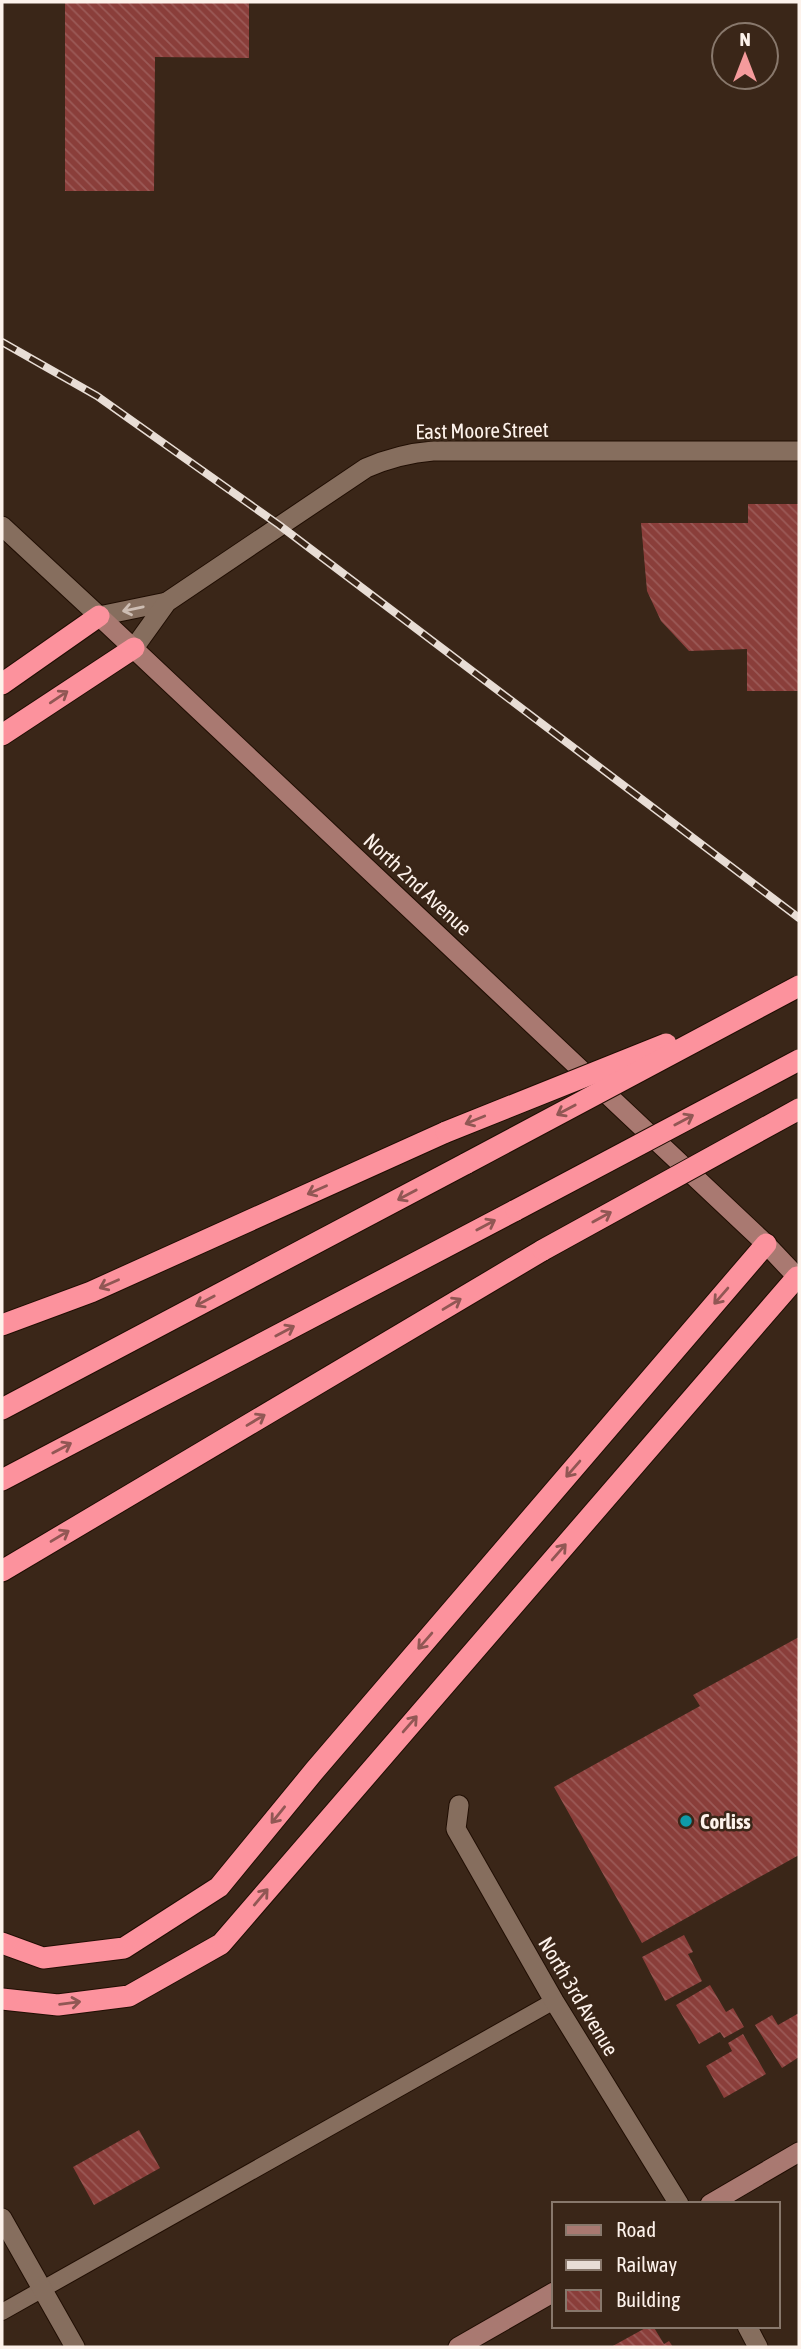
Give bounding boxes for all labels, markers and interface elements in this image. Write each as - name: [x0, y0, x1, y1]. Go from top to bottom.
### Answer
- north arrow: [710, 21, 780, 91]
- text: N: [739, 28, 751, 50]
- street label: East Moore Street: [415, 417, 549, 443]
- one-way arrow: [122, 603, 145, 616]
- one-way arrow: [48, 690, 68, 704]
- street label: North 2nd Avenue: [359, 828, 477, 940]
- one-way arrow: [556, 1104, 577, 1118]
- one-way arrow: [673, 1113, 694, 1127]
- one-way arrow: [465, 1115, 486, 1128]
- one-way arrow: [307, 1184, 328, 1197]
- one-way arrow: [397, 1189, 417, 1203]
- one-way arrow: [592, 1210, 612, 1224]
- one-way arrow: [476, 1218, 496, 1232]
- one-way arrow: [99, 1278, 121, 1291]
- one-way arrow: [713, 1287, 729, 1305]
- one-way arrow: [195, 1295, 216, 1309]
- one-way arrow: [441, 1296, 461, 1310]
- one-way arrow: [274, 1324, 295, 1337]
- one-way arrow: [246, 1412, 266, 1426]
- one-way arrow: [51, 1441, 72, 1454]
- one-way arrow: [565, 1459, 581, 1477]
- one-way arrow: [50, 1529, 70, 1543]
- one-way arrow: [551, 1544, 567, 1562]
- one-way arrow: [417, 1632, 433, 1650]
- one-way arrow: [402, 1716, 418, 1734]
- one-way arrow: [270, 1806, 286, 1824]
- place label: Corliss: [700, 1809, 751, 1833]
- marker: Corliss: [678, 1813, 694, 1829]
- one-way arrow: [253, 1888, 269, 1906]
- street label: North 3rd Avenue: [534, 1932, 624, 2060]
- one-way arrow: [58, 1997, 80, 2010]
- legend: [552, 2202, 780, 2328]
- text: Road: [616, 2217, 656, 2241]
- text: Railway: [616, 2252, 678, 2276]
- text: Building: [616, 2287, 680, 2311]

